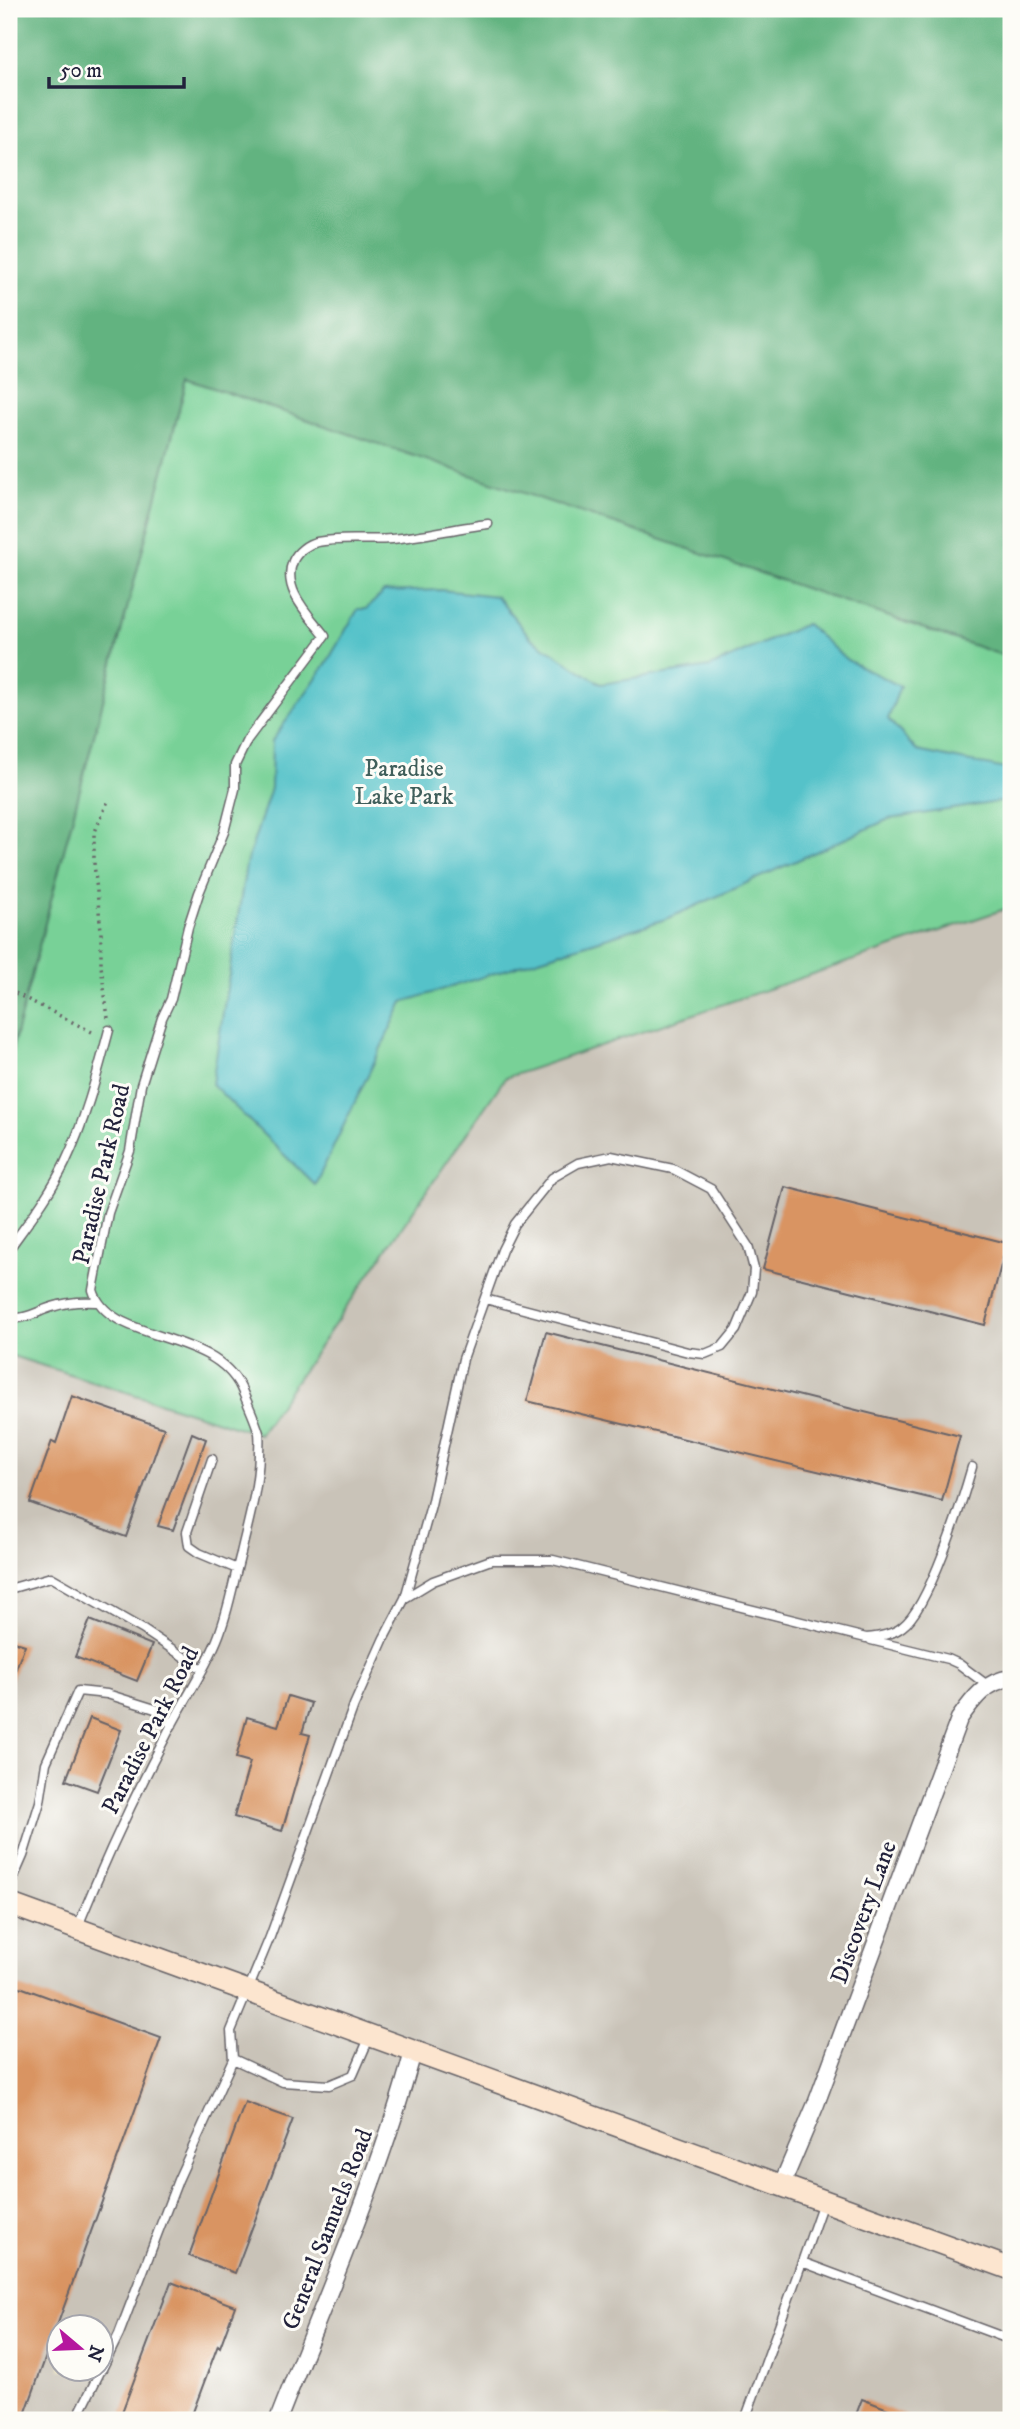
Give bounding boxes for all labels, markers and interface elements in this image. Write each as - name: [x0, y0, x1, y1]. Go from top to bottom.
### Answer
- scale bar: [49, 46, 184, 90]
- text: 50 m: [60, 58, 102, 84]
- park label: Paradise Lake Park: [354, 754, 454, 812]
- street label: Paradise Park Road: [67, 1081, 137, 1267]
- street label: Paradise Park Road: [96, 1642, 206, 1819]
- street label: Discovery Lane: [824, 1837, 904, 1988]
- street label: General Samuels Road: [276, 2125, 380, 2334]
- north arrow: [46, 2314, 116, 2384]
- text: N: [81, 2342, 108, 2365]

